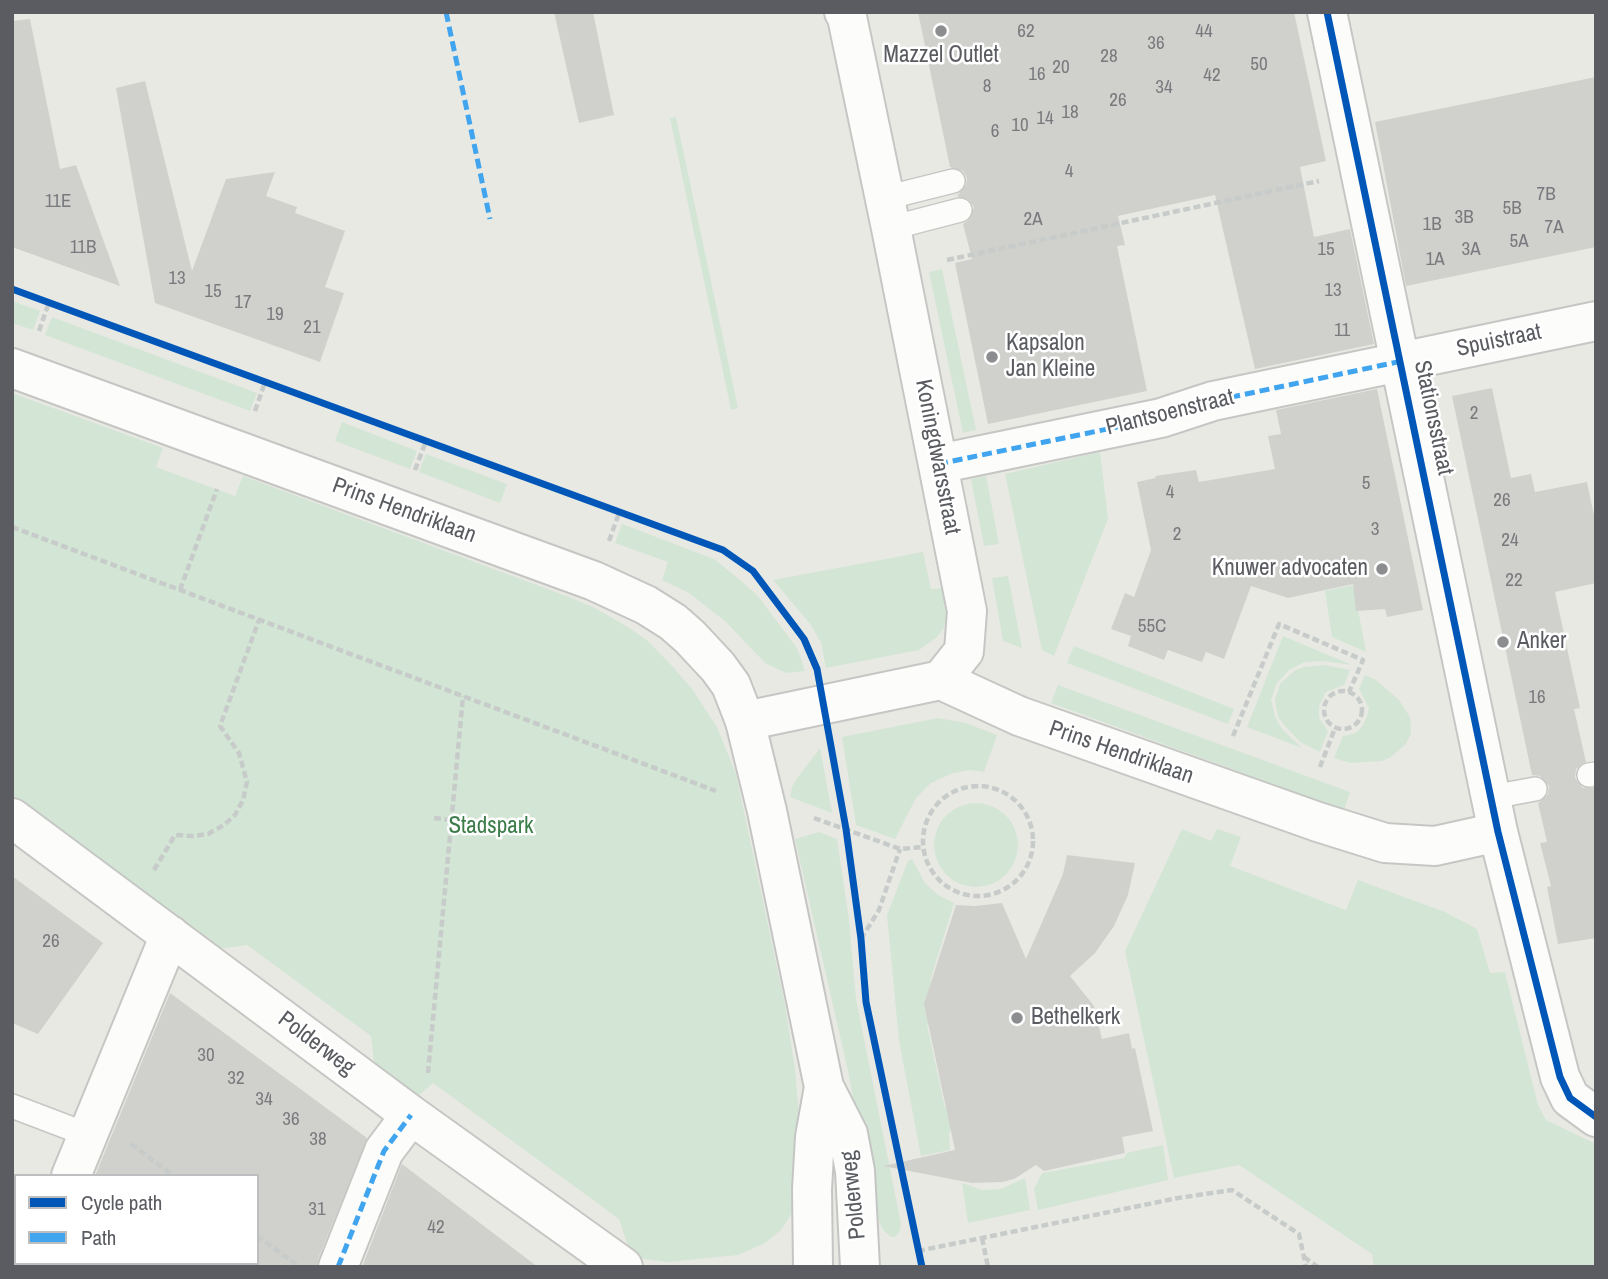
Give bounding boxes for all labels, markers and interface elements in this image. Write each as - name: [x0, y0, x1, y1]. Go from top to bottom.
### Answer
- house number: 62: [1017, 21, 1035, 43]
- house number: 44: [1195, 21, 1213, 43]
- marker: Mazzel Outlet: [933, 23, 949, 39]
- house number: 36: [1147, 33, 1165, 55]
- place label: Mazzel Outlet: [883, 42, 999, 70]
- house number: 28: [1100, 46, 1118, 68]
- house number: 50: [1250, 54, 1268, 76]
- house number: 20: [1052, 57, 1070, 79]
- house number: 16: [1028, 64, 1046, 86]
- house number: 42: [1203, 65, 1221, 87]
- house number: 8: [983, 76, 991, 98]
- house number: 34: [1155, 77, 1173, 99]
- house number: 26: [1109, 90, 1127, 112]
- house number: 18: [1061, 102, 1079, 124]
- house number: 14: [1036, 108, 1054, 130]
- house number: 10: [1011, 115, 1029, 137]
- house number: 6: [991, 121, 999, 143]
- house number: 4: [1065, 161, 1073, 183]
- house number: 7B: [1536, 184, 1556, 206]
- house number: 11E: [45, 191, 71, 213]
- house number: 5B: [1502, 198, 1522, 220]
- house number: 3B: [1454, 207, 1474, 229]
- house number: 2A: [1023, 209, 1043, 231]
- house number: 1B: [1422, 214, 1442, 236]
- house number: 7A: [1544, 217, 1564, 239]
- house number: 5A: [1509, 231, 1529, 253]
- house number: 11B: [70, 237, 96, 259]
- house number: 15: [1317, 239, 1335, 261]
- house number: 3A: [1461, 239, 1481, 261]
- house number: 1A: [1425, 249, 1445, 271]
- house number: 13: [168, 268, 186, 290]
- house number: 13: [1324, 280, 1342, 302]
- house number: 15: [204, 281, 222, 303]
- house number: 17: [234, 292, 252, 314]
- house number: 19: [266, 304, 284, 326]
- house number: 21: [303, 317, 321, 339]
- street label: Spuistraat: [1454, 319, 1544, 363]
- house number: 11: [1334, 320, 1350, 342]
- place label: Kapsalon Jan Kleine: [1006, 330, 1095, 384]
- marker: Kapsalon Jan Kleine: [984, 349, 1000, 365]
- street label: Stationsstraat: [1407, 358, 1459, 478]
- street label: Koningdwarsstraat: [908, 377, 966, 537]
- street label: Plantsoenstraat: [1103, 384, 1237, 442]
- house number: 2: [1470, 403, 1478, 425]
- street label: Prins Hendriklaan: [328, 472, 480, 550]
- house number: 5: [1362, 473, 1370, 495]
- house number: 4: [1166, 482, 1174, 504]
- house number: 26: [1493, 490, 1511, 512]
- house number: 3: [1371, 519, 1379, 541]
- house number: 2: [1173, 524, 1181, 546]
- house number: 24: [1501, 530, 1519, 552]
- place label: Knuwer advocaten: [1212, 555, 1368, 583]
- marker: Knuwer advocaten: [1374, 561, 1390, 577]
- house number: 22: [1505, 570, 1523, 592]
- house number: 55C: [1138, 616, 1166, 638]
- place label: Anker: [1517, 628, 1566, 656]
- marker: Anker: [1495, 634, 1511, 650]
- house number: 16: [1528, 687, 1546, 709]
- street label: Prins Hendriklaan: [1045, 715, 1197, 791]
- park label: Stadspark: [449, 813, 533, 841]
- house number: 26: [42, 931, 60, 953]
- place label: Bethelkerk: [1031, 1004, 1120, 1032]
- street label: Polderweg: [272, 1006, 360, 1082]
- marker: Bethelkerk: [1009, 1010, 1025, 1026]
- house number: 30: [197, 1045, 215, 1067]
- house number: 32: [227, 1068, 245, 1090]
- house number: 34: [255, 1089, 273, 1111]
- house number: 36: [282, 1109, 300, 1131]
- house number: 38: [309, 1129, 327, 1151]
- street label: Polderweg: [836, 1149, 872, 1241]
- legend: [14, 1174, 259, 1265]
- text: Cycle path: [81, 1188, 162, 1217]
- house number: 31: [308, 1199, 326, 1221]
- house number: 42: [427, 1217, 445, 1239]
- text: Path: [81, 1223, 116, 1252]

